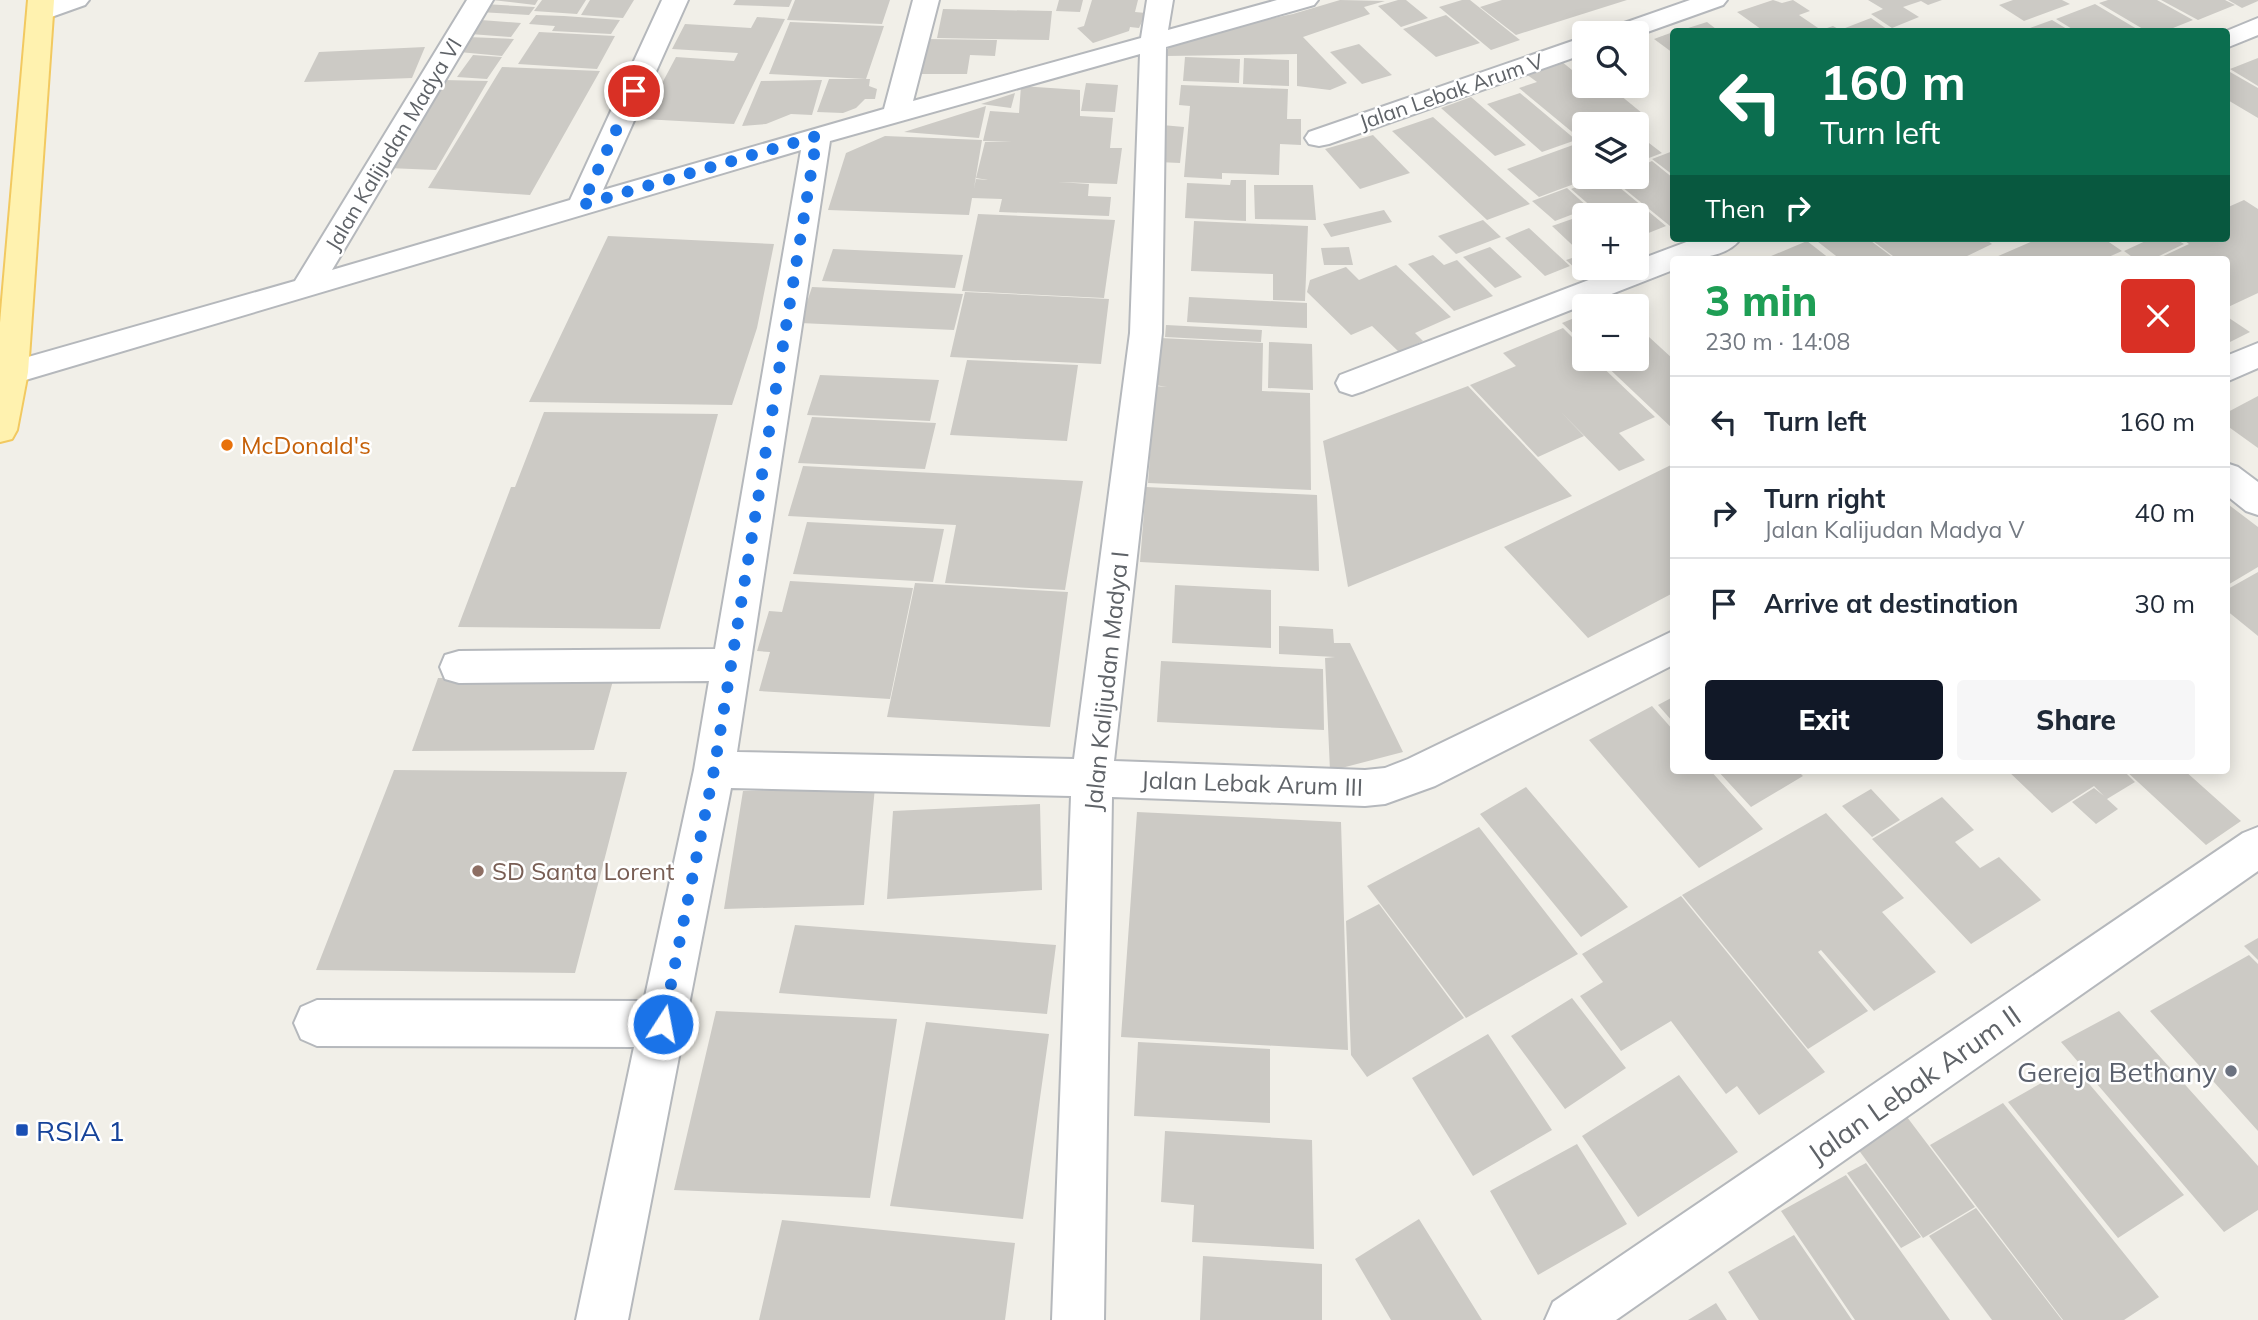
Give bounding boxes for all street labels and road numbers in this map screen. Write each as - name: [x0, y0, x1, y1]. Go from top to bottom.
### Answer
- street label: Jalan Kalijudan Madya VI: [319, 33, 467, 255]
- street label: Jalan Lebak Arum V: [1356, 47, 1547, 135]
- street label: Jalan Kalijudan Madya I: [1077, 550, 1135, 812]
- street label: Jalan Lebak Arum III: [1140, 764, 1364, 802]
- street label: Jalan Lebak Arum II: [1801, 997, 2027, 1171]

